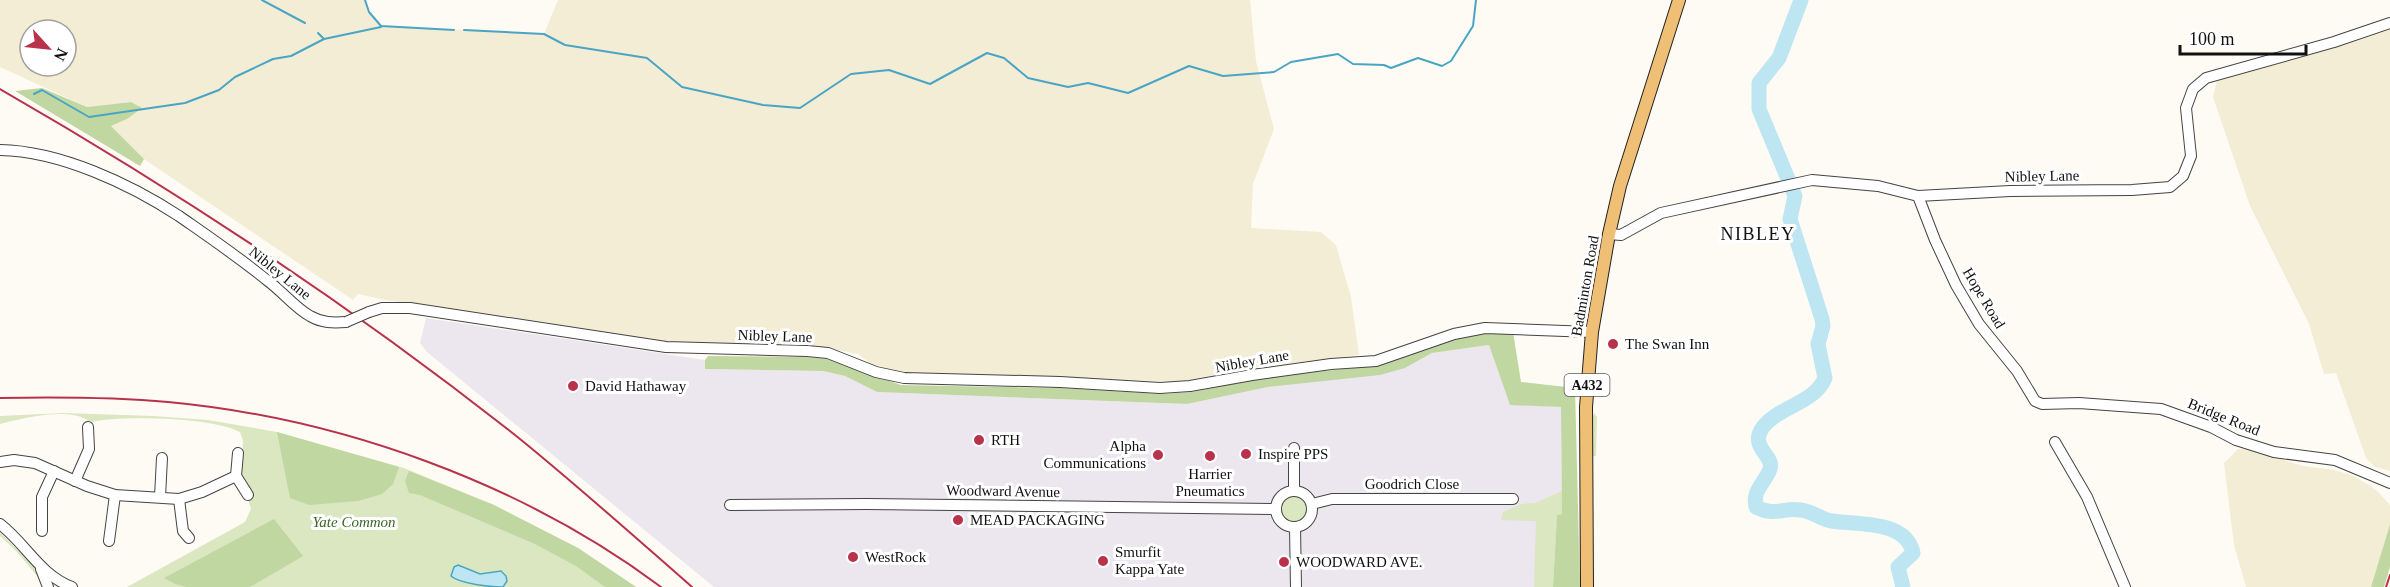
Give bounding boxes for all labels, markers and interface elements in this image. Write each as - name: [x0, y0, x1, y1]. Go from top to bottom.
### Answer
- north arrow: [18, 18, 78, 78]
- scale bar: [2180, 18, 2306, 56]
- text: 100 m: [2189, 29, 2235, 49]
- text: N: [51, 46, 71, 64]
- street label: Nibley Lane: [2005, 167, 2080, 185]
- district label: NIBLEY: [1721, 224, 1796, 244]
- street label: Badminton Road: [1568, 234, 1602, 338]
- street label: Nibley Lane: [246, 243, 314, 303]
- street label: Hope Road: [1960, 265, 2009, 332]
- street label: Nibley Lane: [737, 327, 813, 345]
- place label: The Swan Inn: [1625, 336, 1710, 352]
- marker: The Swan Inn: [1606, 337, 1620, 351]
- street label: Nibley Lane: [1214, 347, 1290, 375]
- road number: A432: [1564, 374, 1610, 396]
- place label: David Hathaway: [585, 378, 687, 394]
- marker: David Hathaway: [566, 379, 580, 393]
- street label: Bridge Road: [2186, 395, 2263, 439]
- place label: RTH: [991, 432, 1020, 448]
- marker: RTH: [972, 433, 986, 447]
- place label: Alpha Communications: [1044, 438, 1146, 471]
- place label: Inspire PPS: [1258, 446, 1328, 462]
- marker: Inspire PPS: [1239, 447, 1253, 461]
- marker: Alpha Communications: [1151, 448, 1165, 462]
- marker: Harrier Pneumatics: [1203, 449, 1217, 463]
- place label: Harrier Pneumatics: [1175, 466, 1245, 499]
- street label: Goodrich Close: [1365, 476, 1460, 492]
- street label: Woodward Avenue: [946, 482, 1060, 500]
- place label: MEAD PACKAGING: [970, 512, 1105, 528]
- marker: MEAD PACKAGING: [951, 513, 965, 527]
- park label: Yate Common: [312, 514, 396, 530]
- place label: Smurfit Kappa Yate: [1115, 544, 1184, 577]
- place label: WestRock: [865, 549, 927, 565]
- marker: WestRock: [846, 550, 860, 564]
- marker: Smurfit Kappa Yate: [1096, 554, 1110, 568]
- place label: WOODWARD AVE.: [1296, 554, 1422, 570]
- marker: WOODWARD AVE.: [1277, 555, 1291, 569]

